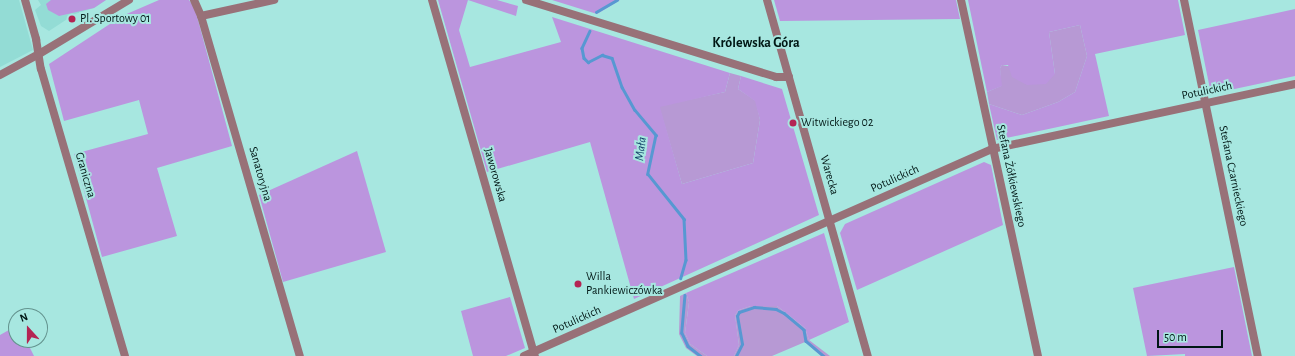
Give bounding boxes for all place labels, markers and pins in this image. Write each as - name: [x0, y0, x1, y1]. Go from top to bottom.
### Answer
- place label: Pl. Sportowy 01: [80, 12, 150, 26]
- marker: Pl. Sportowy 01: [67, 14, 77, 24]
- place label: Witwickiego 02: [801, 116, 873, 130]
- marker: Witwickiego 02: [788, 118, 798, 128]
- place label: Willa Pankiewiczówka: [586, 270, 662, 298]
- marker: Willa Pankiewiczówka: [573, 279, 583, 289]

